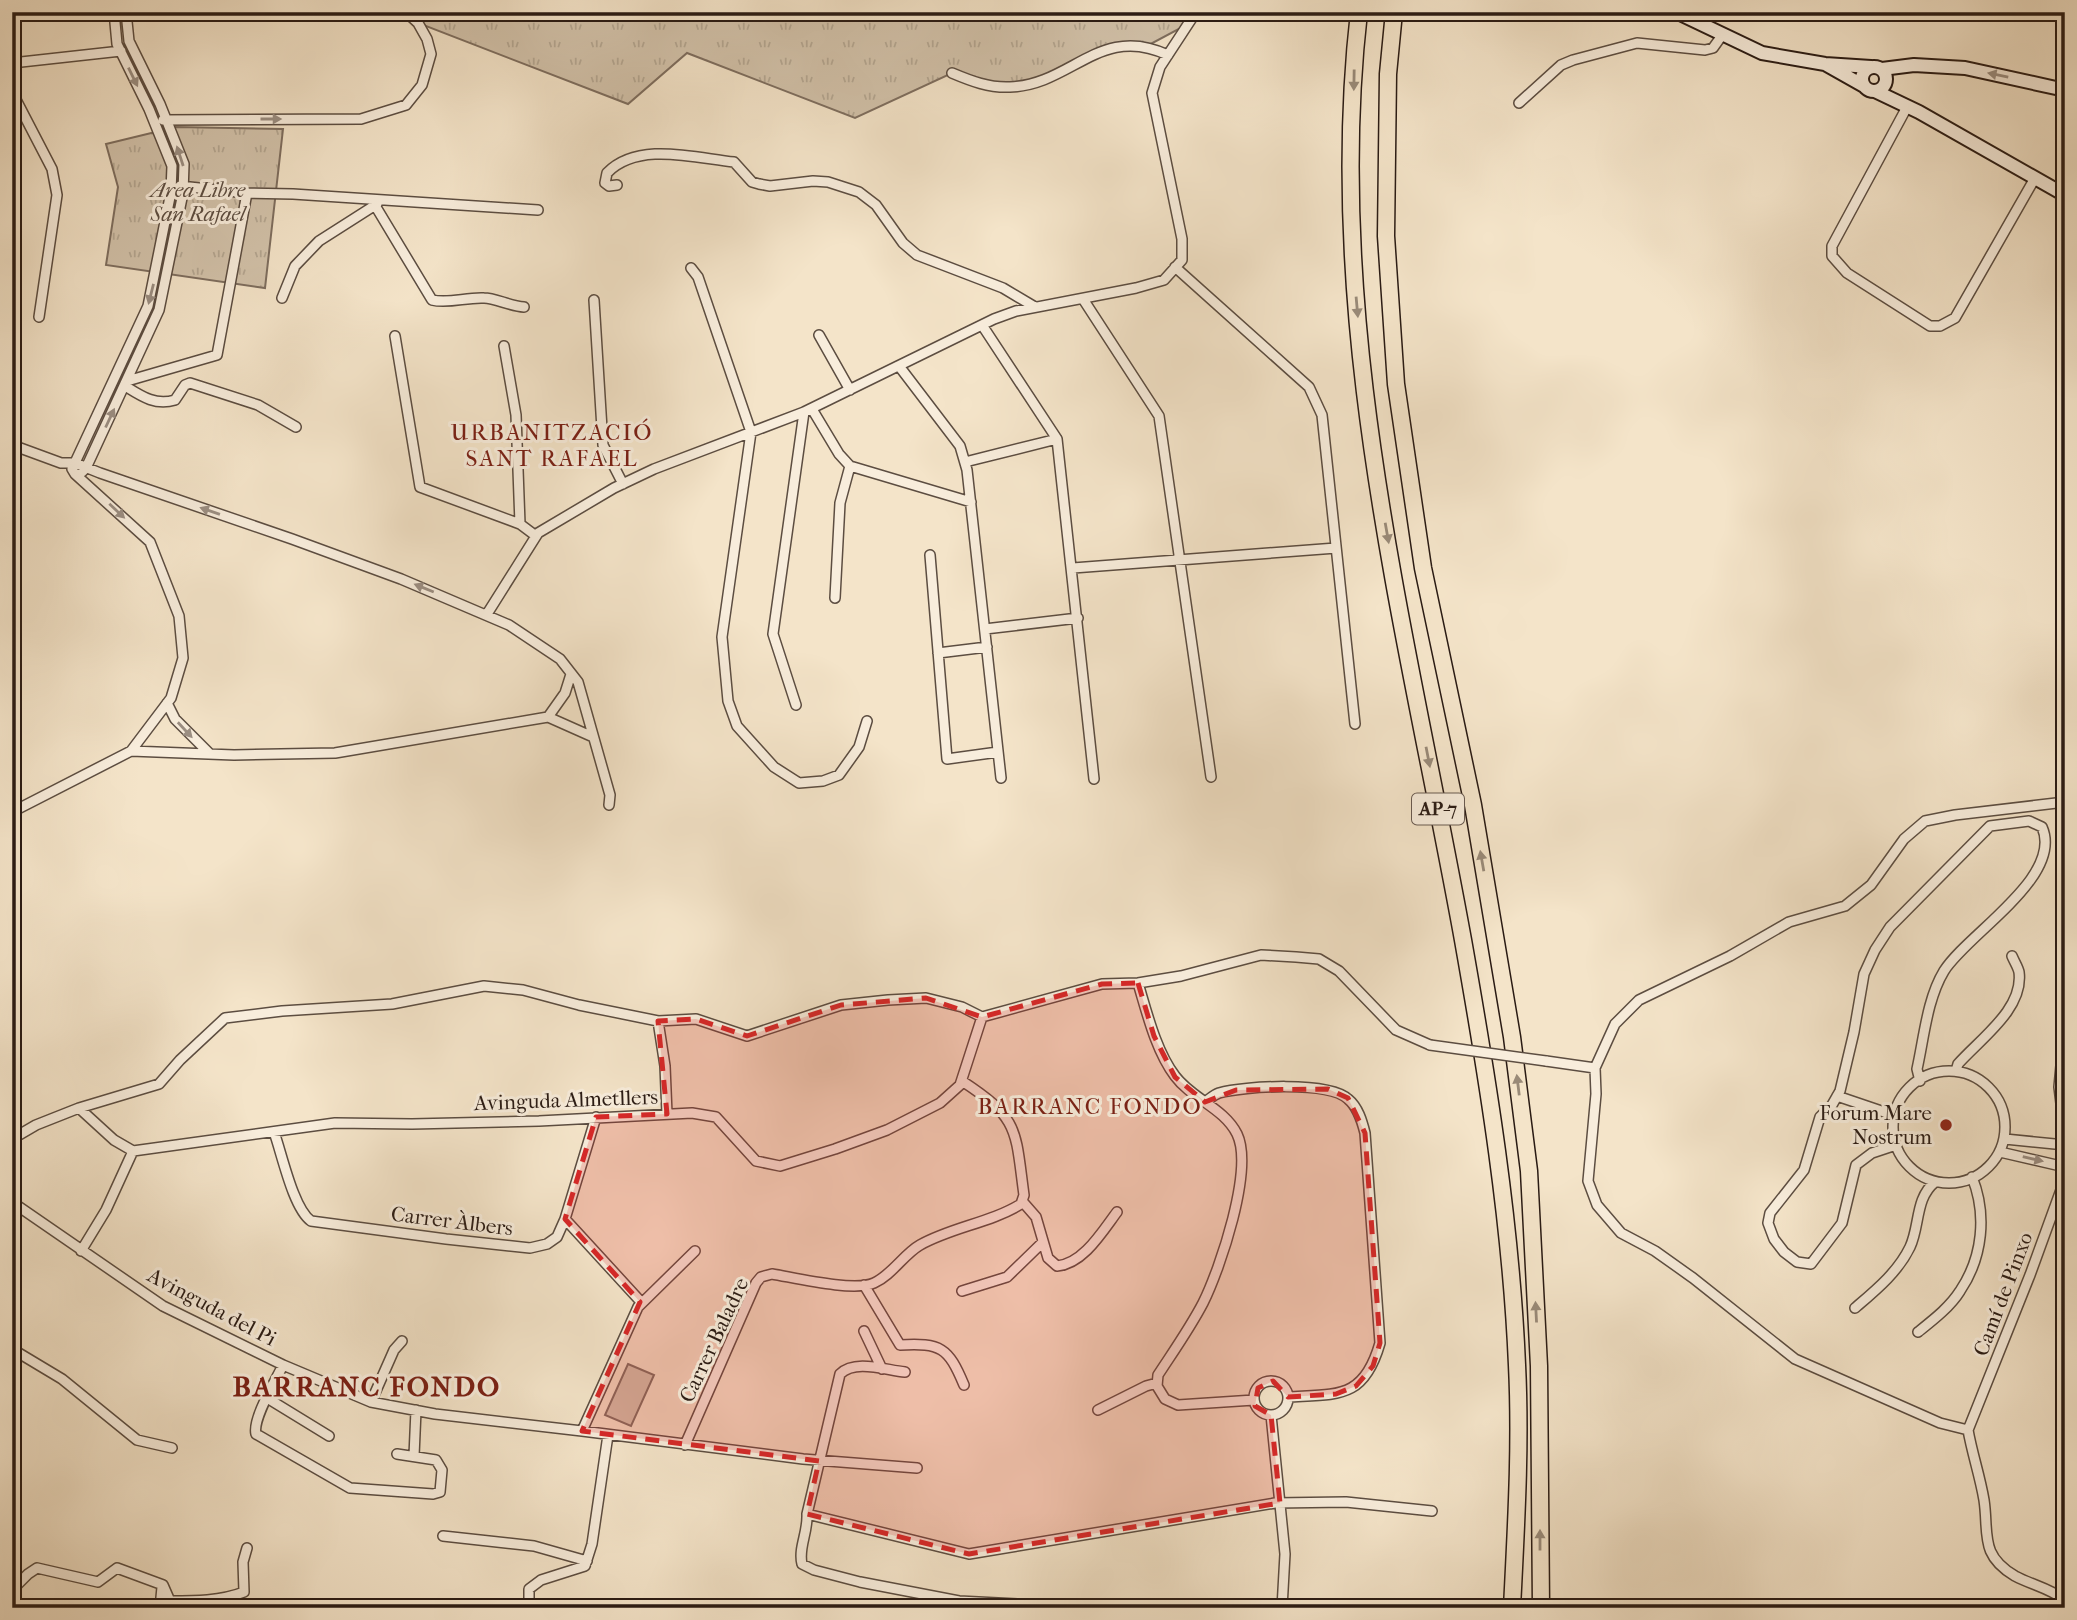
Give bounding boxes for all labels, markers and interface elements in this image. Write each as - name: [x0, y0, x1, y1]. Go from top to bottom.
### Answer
- one-way arrow: [127, 67, 139, 87]
- one-way arrow: [1348, 69, 1360, 91]
- one-way arrow: [1987, 69, 2009, 80]
- one-way arrow: [260, 113, 282, 125]
- one-way arrow: [174, 145, 185, 166]
- park label: Area Libre San Rafael: [148, 178, 248, 226]
- one-way arrow: [145, 283, 156, 305]
- one-way arrow: [1352, 297, 1363, 319]
- one-way arrow: [104, 408, 115, 429]
- district label: URBANITZACIÓ SANT RAFAEL: [451, 418, 653, 472]
- one-way arrow: [108, 503, 126, 519]
- one-way arrow: [200, 505, 221, 516]
- one-way arrow: [1382, 522, 1393, 544]
- one-way arrow: [414, 582, 434, 594]
- one-way arrow: [177, 721, 193, 738]
- one-way arrow: [1423, 746, 1434, 768]
- road number: AP-7: [1412, 794, 1464, 824]
- one-way arrow: [1476, 850, 1487, 872]
- one-way arrow: [1513, 1074, 1524, 1096]
- street label: Avinguda Almetllers: [472, 1085, 659, 1115]
- district label: BARRANC FONDO: [977, 1093, 1203, 1120]
- place label: Forum Mare Nostrum: [1819, 1101, 1933, 1149]
- marker: Forum Mare Nostrum: [1938, 1117, 1954, 1133]
- one-way arrow: [2022, 1154, 2044, 1165]
- street label: Carrer Àlbers: [390, 1202, 515, 1240]
- street label: Camí de Pinxo: [1968, 1229, 2038, 1359]
- street label: Avinguda del Pi: [143, 1263, 280, 1351]
- street label: Carrer Baladre: [675, 1274, 753, 1406]
- one-way arrow: [1531, 1301, 1542, 1323]
- district label: BARRANC FONDO: [233, 1370, 501, 1403]
- one-way arrow: [1535, 1528, 1546, 1550]

